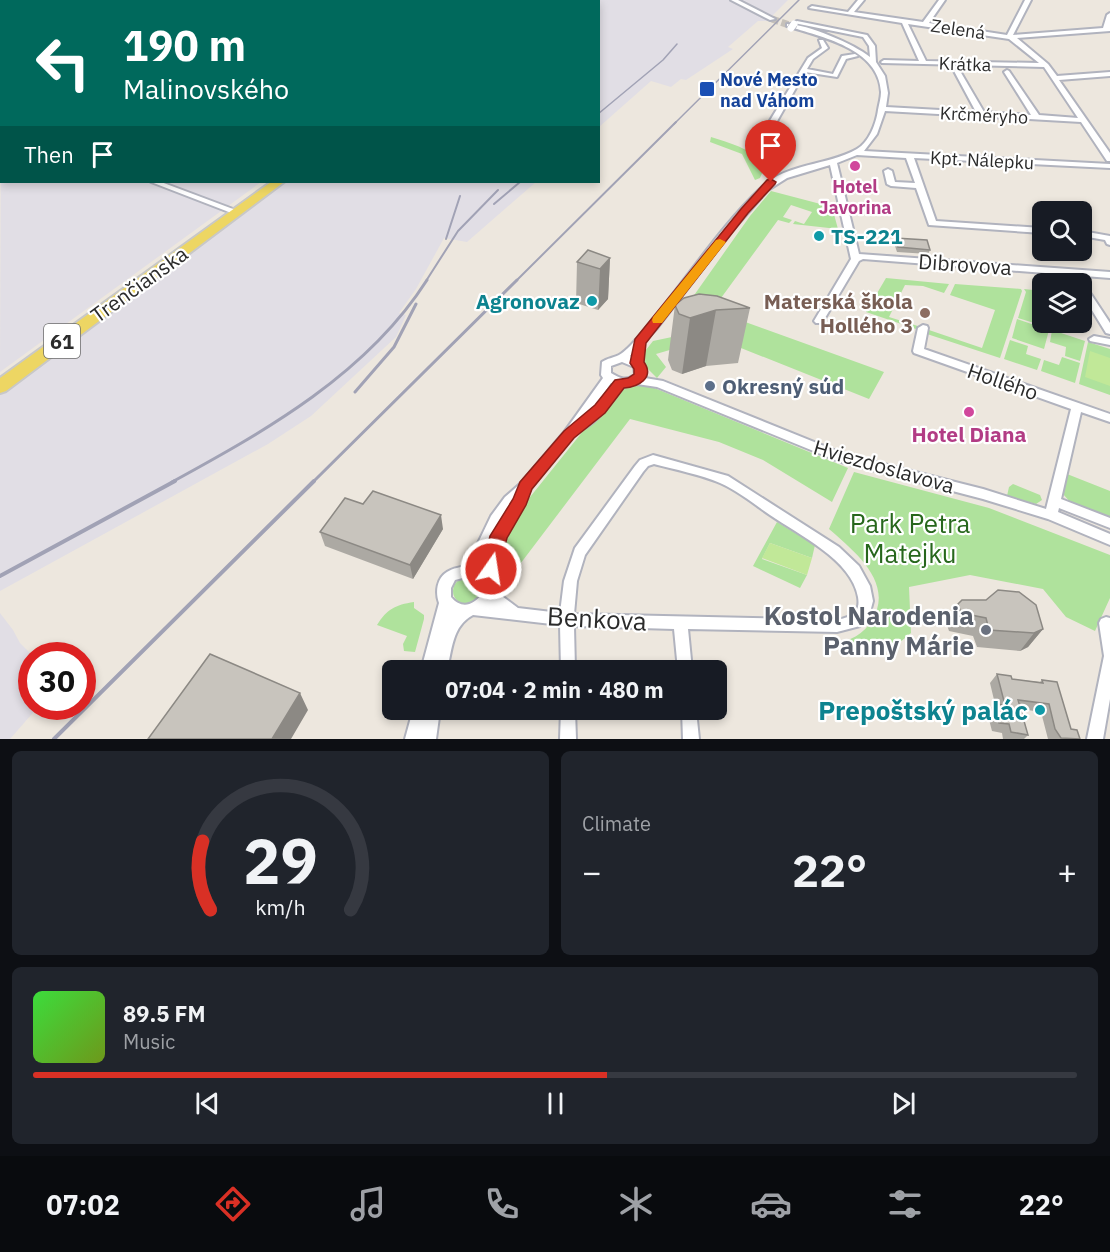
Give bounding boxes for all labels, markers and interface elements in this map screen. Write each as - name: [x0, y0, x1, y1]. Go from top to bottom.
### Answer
- street label: Zelená: [929, 14, 987, 44]
- text: 190 m: [123, 18, 246, 73]
- icon: left: [24, 24, 102, 102]
- street label: Krátka: [938, 52, 992, 76]
- place label: Nové Mesto nad Váhom: [720, 68, 818, 112]
- text: Malinovského: [123, 71, 289, 106]
- marker: Nové Mesto nad Váhom: [698, 80, 716, 98]
- street label: Krčméryho: [939, 101, 1029, 129]
- pin: [745, 120, 796, 182]
- icon: arrive: [754, 129, 787, 162]
- icon: arrive: [86, 138, 119, 171]
- text: Then: [24, 140, 74, 169]
- street label: Kpt. Nálepku: [929, 146, 1035, 174]
- marker: Hotel Javorina: [848, 159, 862, 173]
- place label: Hotel Javorina: [818, 175, 892, 219]
- map controls: [1032, 201, 1092, 333]
- button: search: [1032, 201, 1092, 261]
- place label: TS-221: [831, 222, 903, 250]
- marker: TS-221: [812, 229, 826, 243]
- street label: Trenčianska: [85, 239, 193, 329]
- street label: Dibrovova: [917, 247, 1013, 281]
- button: layers: [1032, 273, 1092, 333]
- place label: Agronovaz: [476, 287, 580, 315]
- place label: Materská škola Hollého 3: [764, 287, 913, 339]
- marker: Agronovaz: [585, 294, 599, 308]
- marker: Materská škola Hollého 3: [918, 306, 932, 320]
- road number: 61: [44, 324, 80, 358]
- street label: Hollého: [964, 356, 1042, 406]
- place label: Okresný súd: [722, 372, 844, 400]
- marker: Okresný súd: [703, 379, 717, 393]
- marker: Hotel Diana: [962, 405, 976, 419]
- place label: Hotel Diana: [911, 420, 1027, 448]
- street label: Hviezdoslavova: [810, 432, 958, 500]
- park label: Park Petra Matejku: [850, 506, 970, 570]
- position arrow: [459, 537, 523, 601]
- street label: Benkova: [546, 598, 648, 638]
- place label: Kostol Narodenia Panny Márie: [764, 598, 974, 662]
- marker: Kostol Narodenia Panny Márie: [979, 623, 993, 637]
- speed limit sign: 30: [18, 642, 96, 720]
- text: 07:04 · 2 min · 480 m: [445, 675, 664, 704]
- place label: Prepoštský palác: [818, 693, 1028, 727]
- marker: Prepoštský palác: [1033, 703, 1047, 717]
- text: Climate: [582, 810, 651, 837]
- text: 29: [243, 820, 318, 901]
- text: 22°: [792, 841, 867, 899]
- text: −: [582, 850, 602, 893]
- text: +: [1057, 850, 1077, 893]
- text: km/h: [255, 893, 306, 921]
- text: 89.5 FM: [123, 999, 206, 1028]
- text: Music: [123, 1028, 175, 1055]
- icon: previous: [191, 1087, 224, 1120]
- icon: pause: [539, 1087, 572, 1120]
- icon: next: [887, 1087, 920, 1120]
- icon: directions: [212, 1183, 254, 1225]
- icon: music: [347, 1183, 389, 1225]
- icon: phone: [481, 1183, 523, 1225]
- icon: climate: [615, 1183, 657, 1225]
- icon: car: [750, 1183, 792, 1225]
- icon: filters: [884, 1183, 926, 1225]
- text: 07:02: [46, 1187, 120, 1222]
- text: 22°: [1019, 1187, 1064, 1222]

